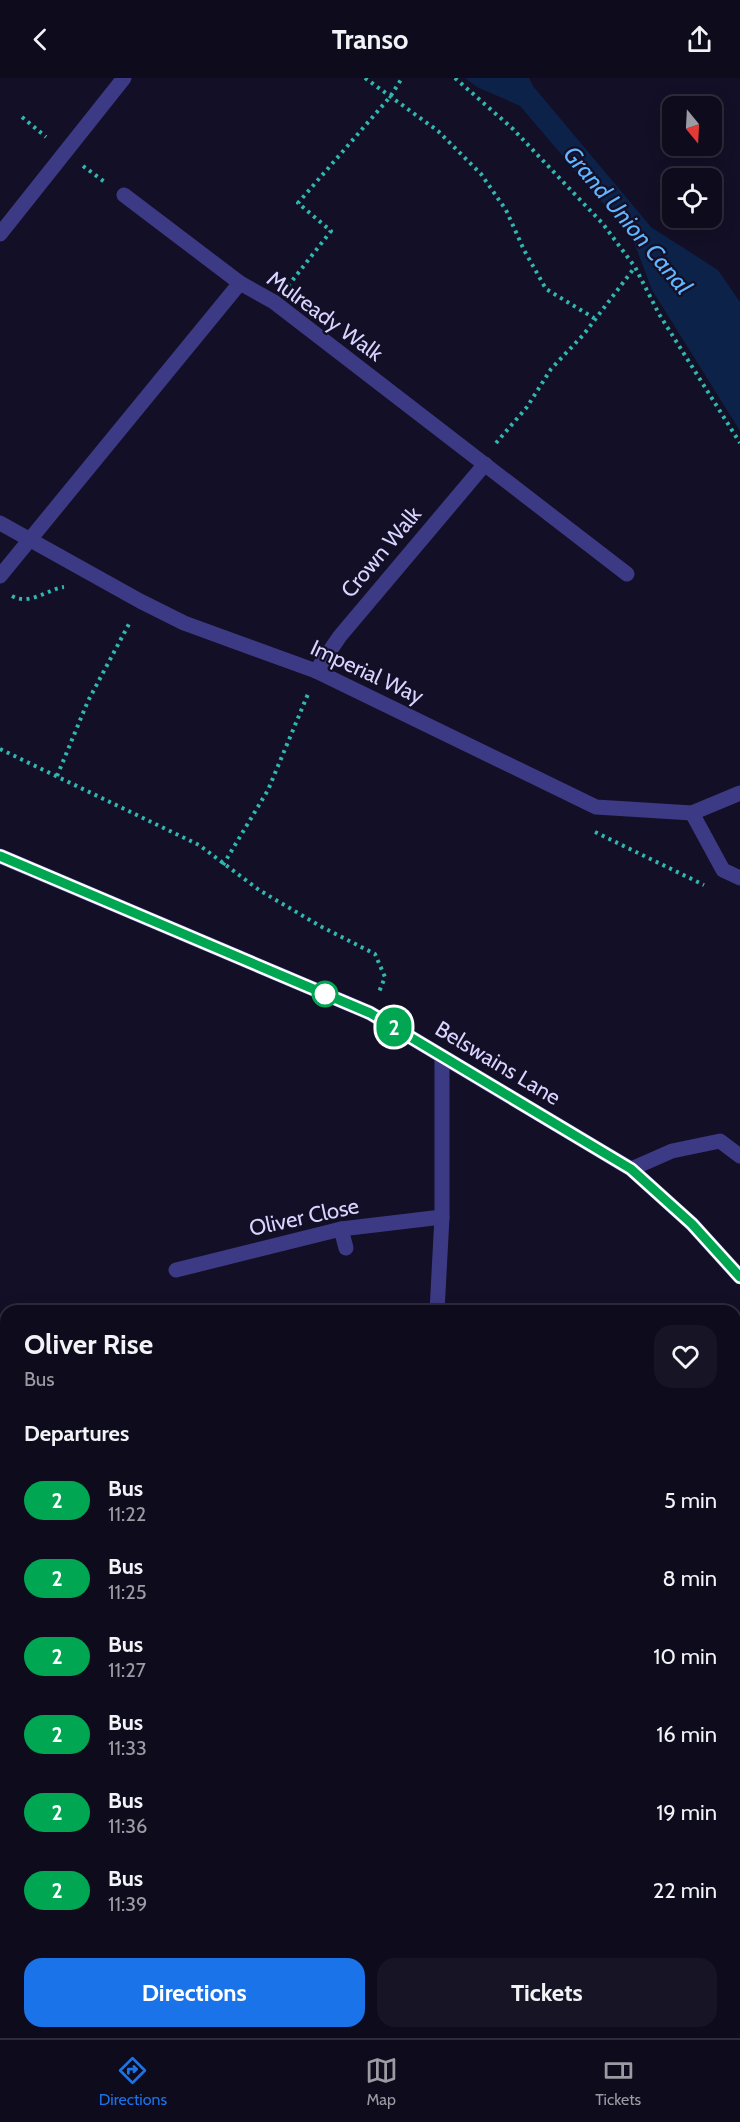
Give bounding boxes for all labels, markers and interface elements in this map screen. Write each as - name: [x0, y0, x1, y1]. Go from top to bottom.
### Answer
- icon: back: [24, 23, 57, 56]
- text: Transo: [332, 23, 408, 56]
- icon: share: [683, 23, 716, 56]
- north arrow: [662, 96, 722, 156]
- map controls: [662, 96, 722, 228]
- water label: Grand Union Canal: [557, 140, 699, 300]
- button: locate: [662, 168, 722, 228]
- street label: Mulready Walk: [262, 265, 388, 367]
- street label: Crown Walk: [335, 501, 427, 603]
- street label: Imperial Way: [306, 634, 428, 710]
- unlabelled marker: [312, 981, 338, 1007]
- line badge: 2: [374, 1008, 414, 1046]
- text: 2: [388, 1015, 400, 1040]
- street label: Belswains Lane: [430, 1015, 566, 1111]
- street label: Oliver Close: [247, 1192, 361, 1242]
- button: heart: [654, 1325, 717, 1388]
- text: Oliver Rise: [24, 1327, 153, 1361]
- text: Bus: [24, 1367, 55, 1391]
- text: Departures: [24, 1420, 129, 1447]
- text: Bus: [108, 1475, 143, 1502]
- text: 5 min: [664, 1487, 717, 1514]
- text: 2: [51, 1488, 63, 1513]
- text: 11:22: [108, 1502, 146, 1526]
- text: Bus: [108, 1553, 143, 1580]
- text: 8 min: [662, 1565, 717, 1592]
- text: 2: [51, 1566, 63, 1591]
- text: 11:25: [108, 1580, 147, 1604]
- text: Bus: [108, 1631, 143, 1658]
- text: 10 min: [653, 1643, 717, 1670]
- text: 2: [51, 1644, 63, 1669]
- text: 11:27: [108, 1658, 146, 1682]
- text: Bus: [108, 1709, 143, 1736]
- text: 16 min: [656, 1721, 717, 1748]
- text: 2: [51, 1722, 63, 1747]
- text: 11:33: [108, 1736, 147, 1760]
- text: Bus: [108, 1787, 143, 1814]
- text: 19 min: [656, 1799, 717, 1826]
- text: 2: [51, 1800, 63, 1825]
- text: 11:36: [108, 1814, 147, 1838]
- text: Bus: [108, 1865, 143, 1892]
- text: 22 min: [653, 1877, 717, 1904]
- text: 2: [51, 1878, 63, 1903]
- text: 11:39: [108, 1892, 147, 1916]
- button: Directions: [24, 1958, 365, 2027]
- button: Tickets: [377, 1958, 717, 2027]
- tab: Directions: [99, 2054, 167, 2109]
- tab: Map: [365, 2054, 398, 2109]
- tab: Tickets: [595, 2054, 641, 2109]

